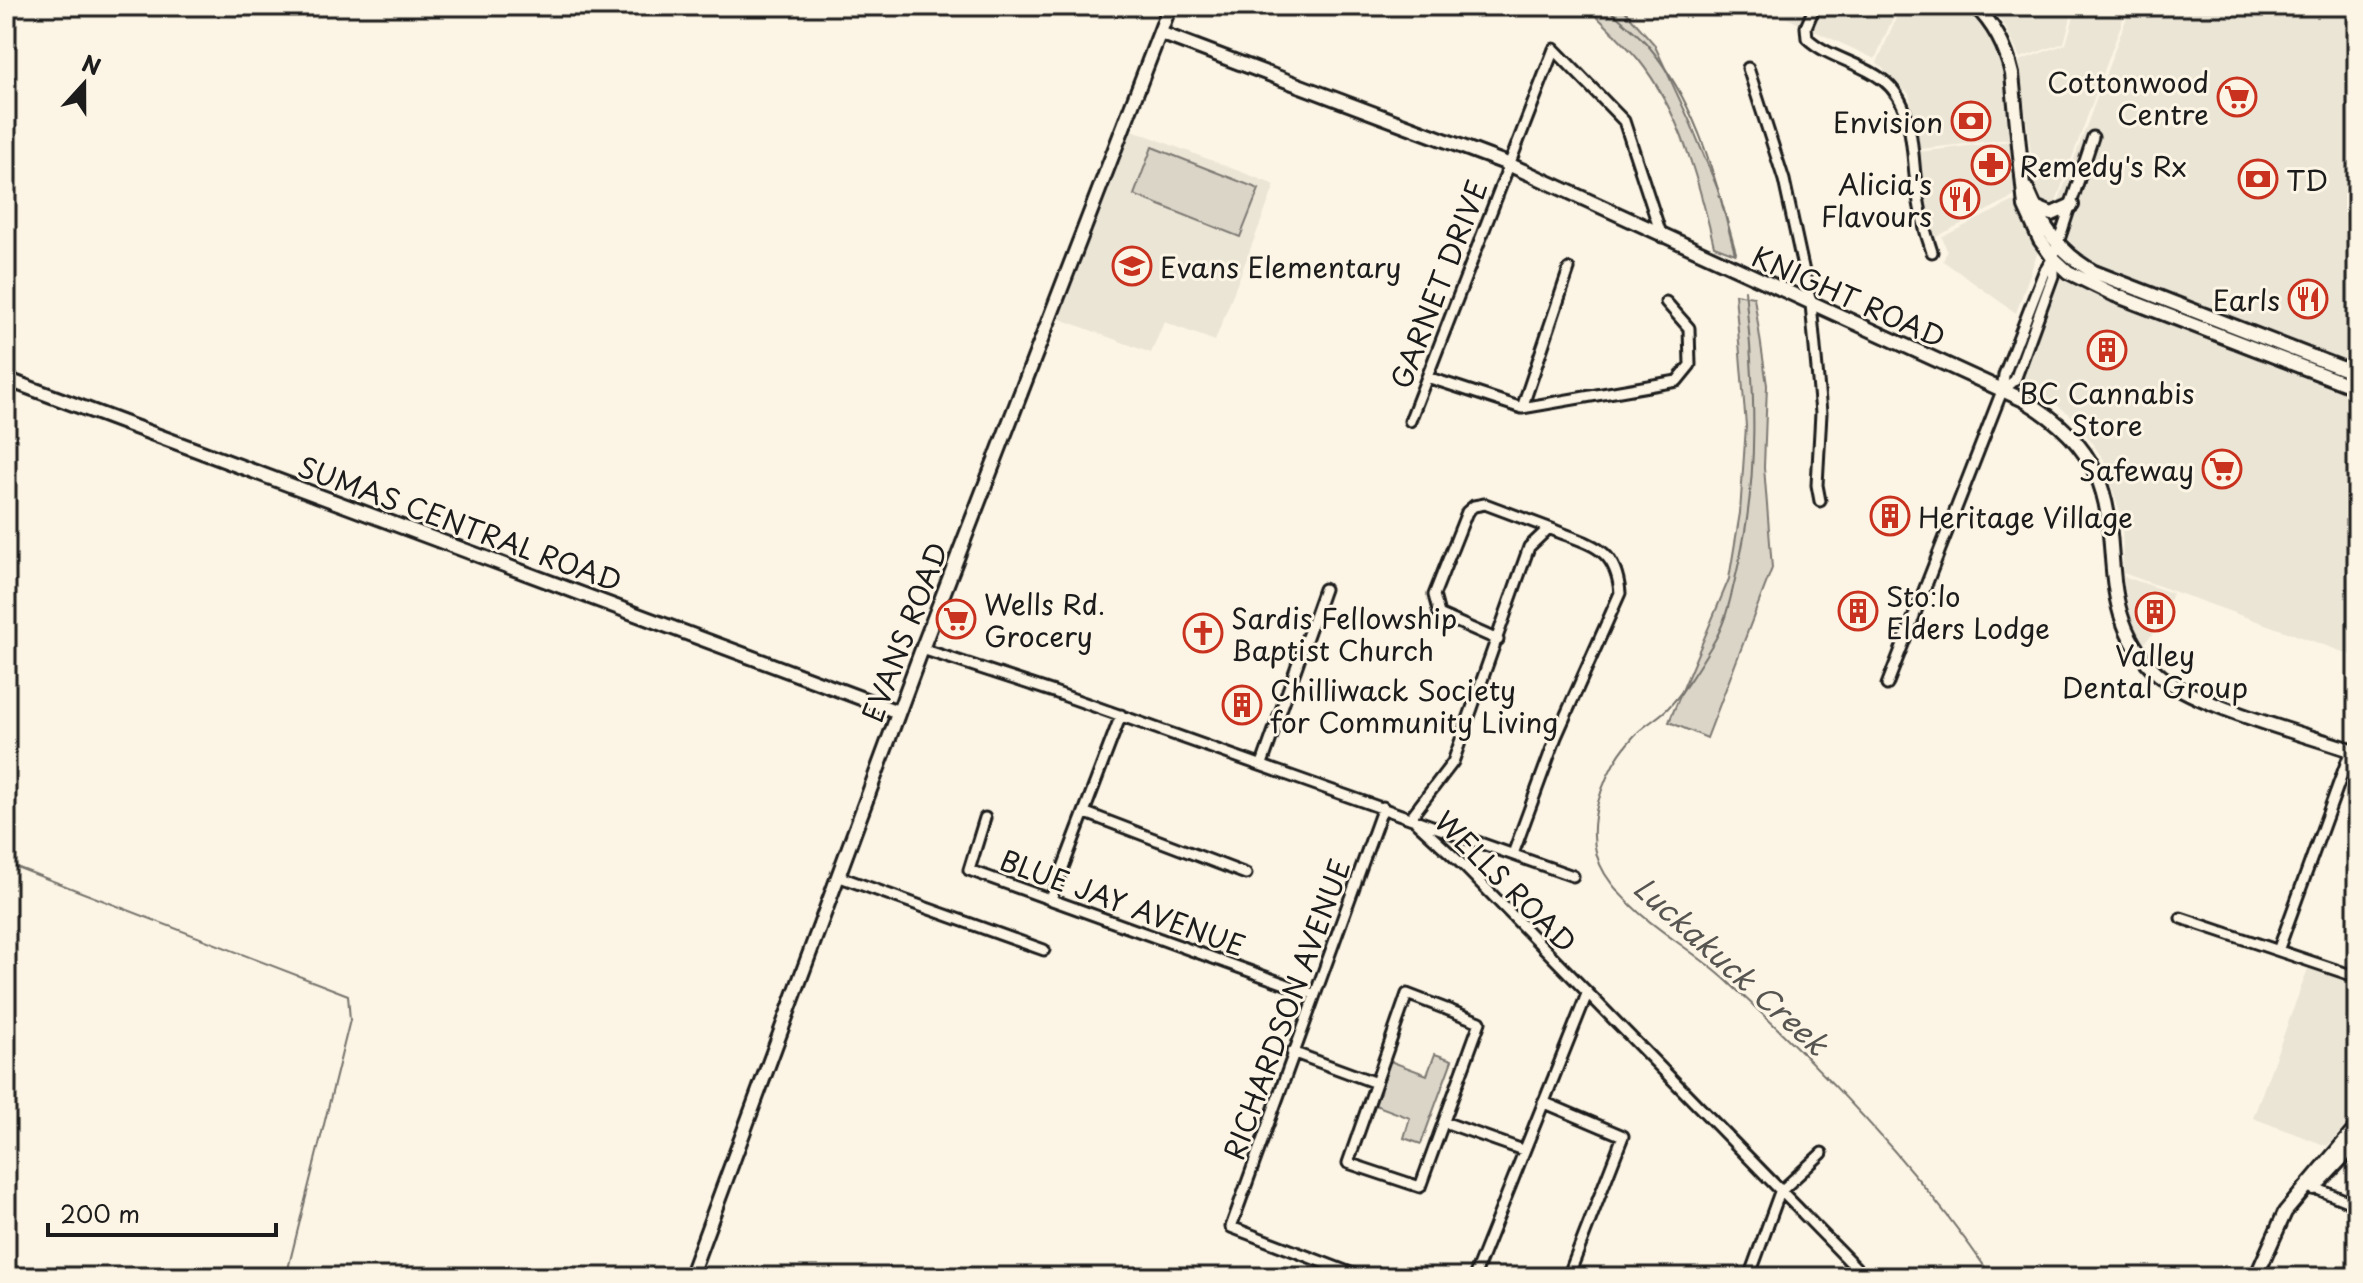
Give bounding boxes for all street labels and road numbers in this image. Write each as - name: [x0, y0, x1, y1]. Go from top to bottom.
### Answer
- street label: GARNET DRIVE: [1378, 173, 1498, 395]
- street label: KNIGHT ROAD: [1745, 234, 1953, 358]
- street label: SUMAS CENTRAL ROAD: [292, 444, 628, 602]
- street label: EVANS ROAD: [850, 536, 958, 728]
- street label: WELLS ROAD: [1425, 800, 1587, 962]
- street label: BLUE JAY AVENUE: [994, 838, 1252, 966]
- street label: RICHARDSON AVENUE: [1212, 853, 1360, 1165]

